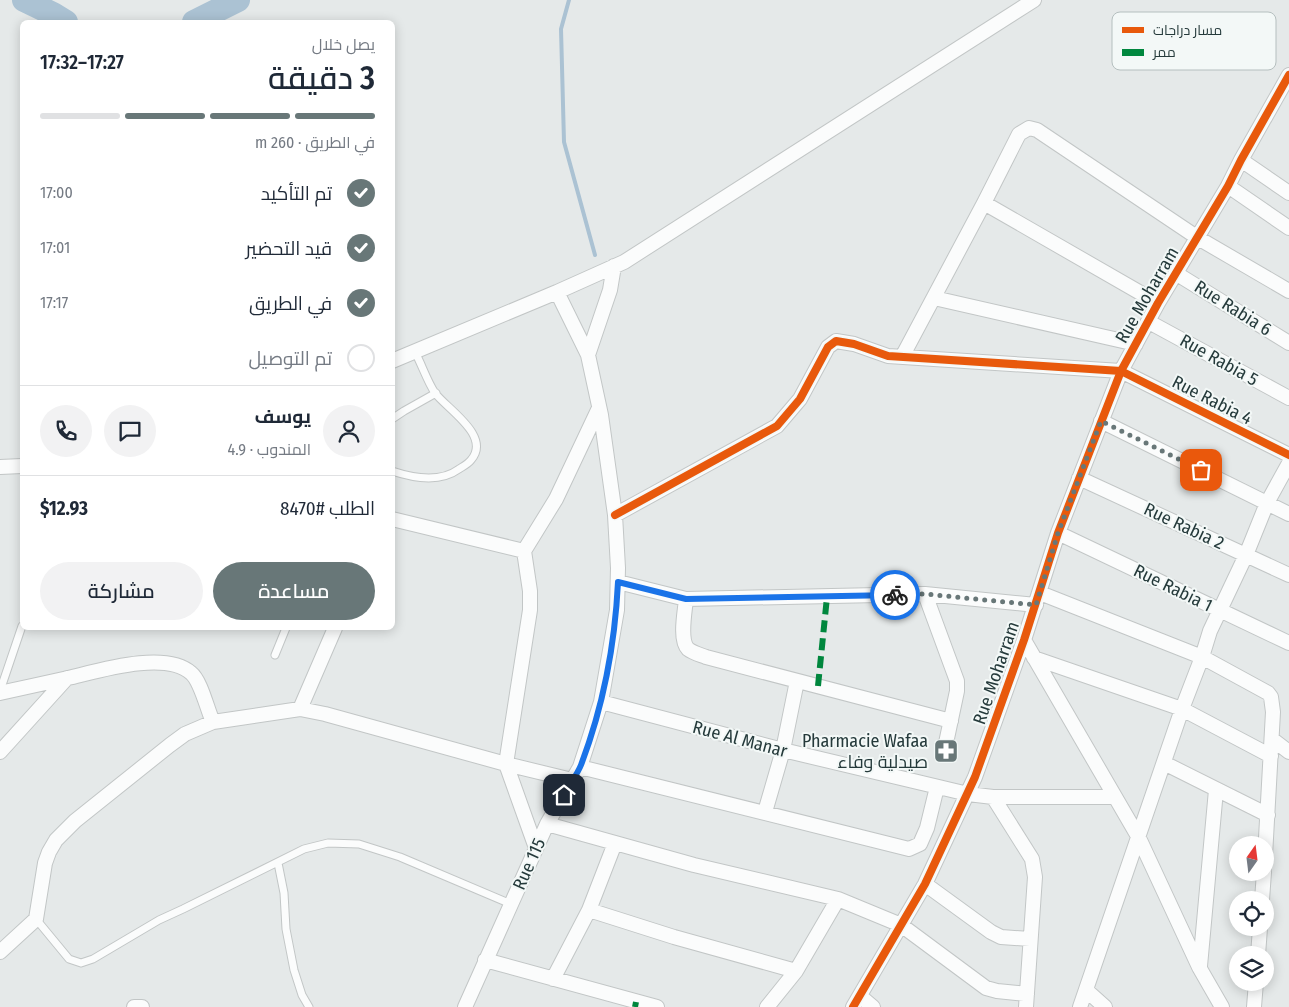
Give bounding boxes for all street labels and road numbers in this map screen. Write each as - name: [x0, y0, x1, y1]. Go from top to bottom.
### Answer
- street label: Rue Moharram: [1111, 243, 1183, 347]
- street label: Rue Rabia 6: [1190, 276, 1276, 340]
- street label: Rue Rabia 5: [1176, 329, 1262, 391]
- street label: Rue Rabia 4: [1168, 371, 1256, 430]
- street label: Rue Rabia 2: [1140, 498, 1228, 554]
- street label: Rue Rabia 1: [1130, 559, 1216, 617]
- street label: Rue Moharram: [968, 619, 1024, 727]
- street label: Rue Al Manar: [690, 716, 790, 762]
- street label: Rue 115: [508, 835, 550, 893]

